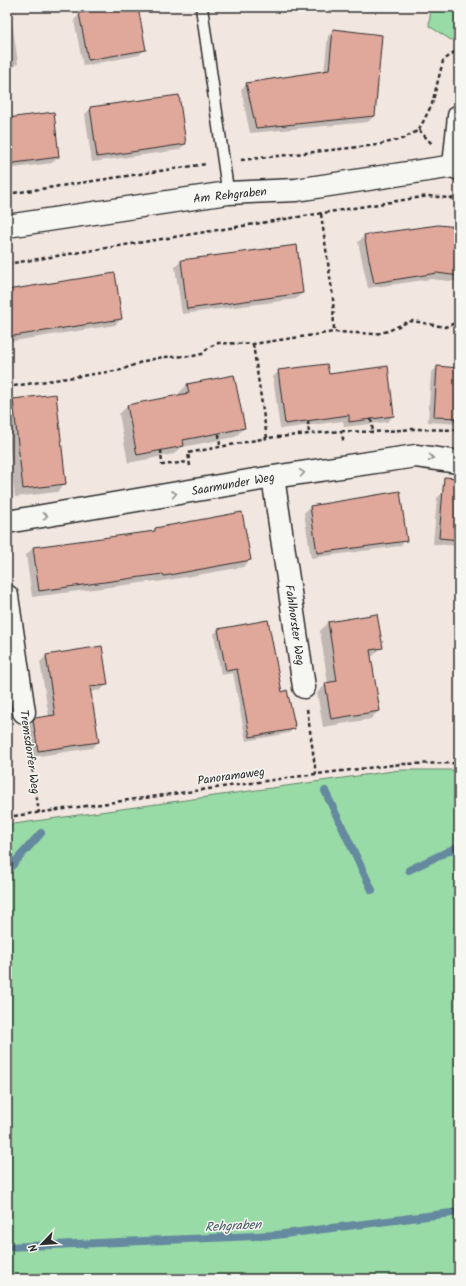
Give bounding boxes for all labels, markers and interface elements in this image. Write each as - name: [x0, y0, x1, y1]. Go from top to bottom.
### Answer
- street label: Am Rehgraben: [192, 182, 268, 209]
- one-way arrow: [428, 453, 434, 462]
- street label: Saarmunder Weg: [190, 468, 276, 501]
- one-way arrow: [299, 469, 305, 478]
- one-way arrow: [170, 490, 177, 499]
- one-way arrow: [42, 512, 49, 520]
- street label: Fahlhorster Weg: [279, 583, 310, 667]
- street label: Tremsdorfer Weg: [14, 709, 45, 796]
- street label: Panoramaweg: [196, 762, 266, 791]
- water label: Rehgraben: [204, 1214, 263, 1238]
- north arrow: [22, 1224, 62, 1264]
- text: N: [24, 1241, 43, 1255]

